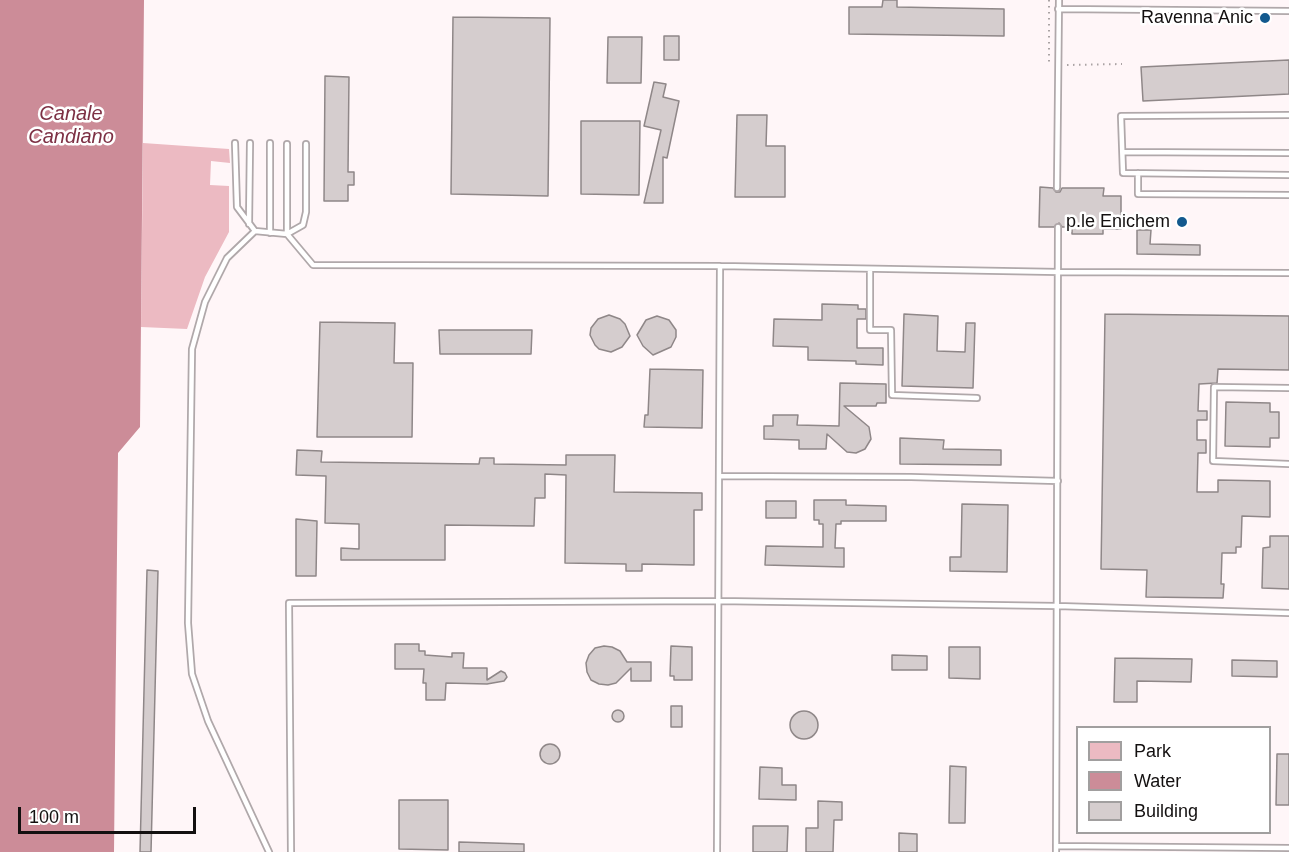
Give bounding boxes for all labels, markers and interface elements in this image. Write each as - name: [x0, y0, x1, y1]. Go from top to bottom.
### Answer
- place label: Ravenna Anic: [1141, 7, 1253, 29]
- marker: Ravenna Anic: [1258, 11, 1272, 25]
- water label: Canale Candiano: [28, 102, 114, 149]
- place label: p.le Enichem: [1066, 211, 1170, 233]
- marker: p.le Enichem: [1175, 215, 1189, 229]
- legend: [1076, 726, 1271, 834]
- text: Park: [1134, 741, 1171, 761]
- text: Water: [1134, 771, 1181, 791]
- scale bar: [21, 795, 200, 833]
- text: Building: [1134, 801, 1198, 821]
- text: 100 m: [29, 807, 79, 827]

